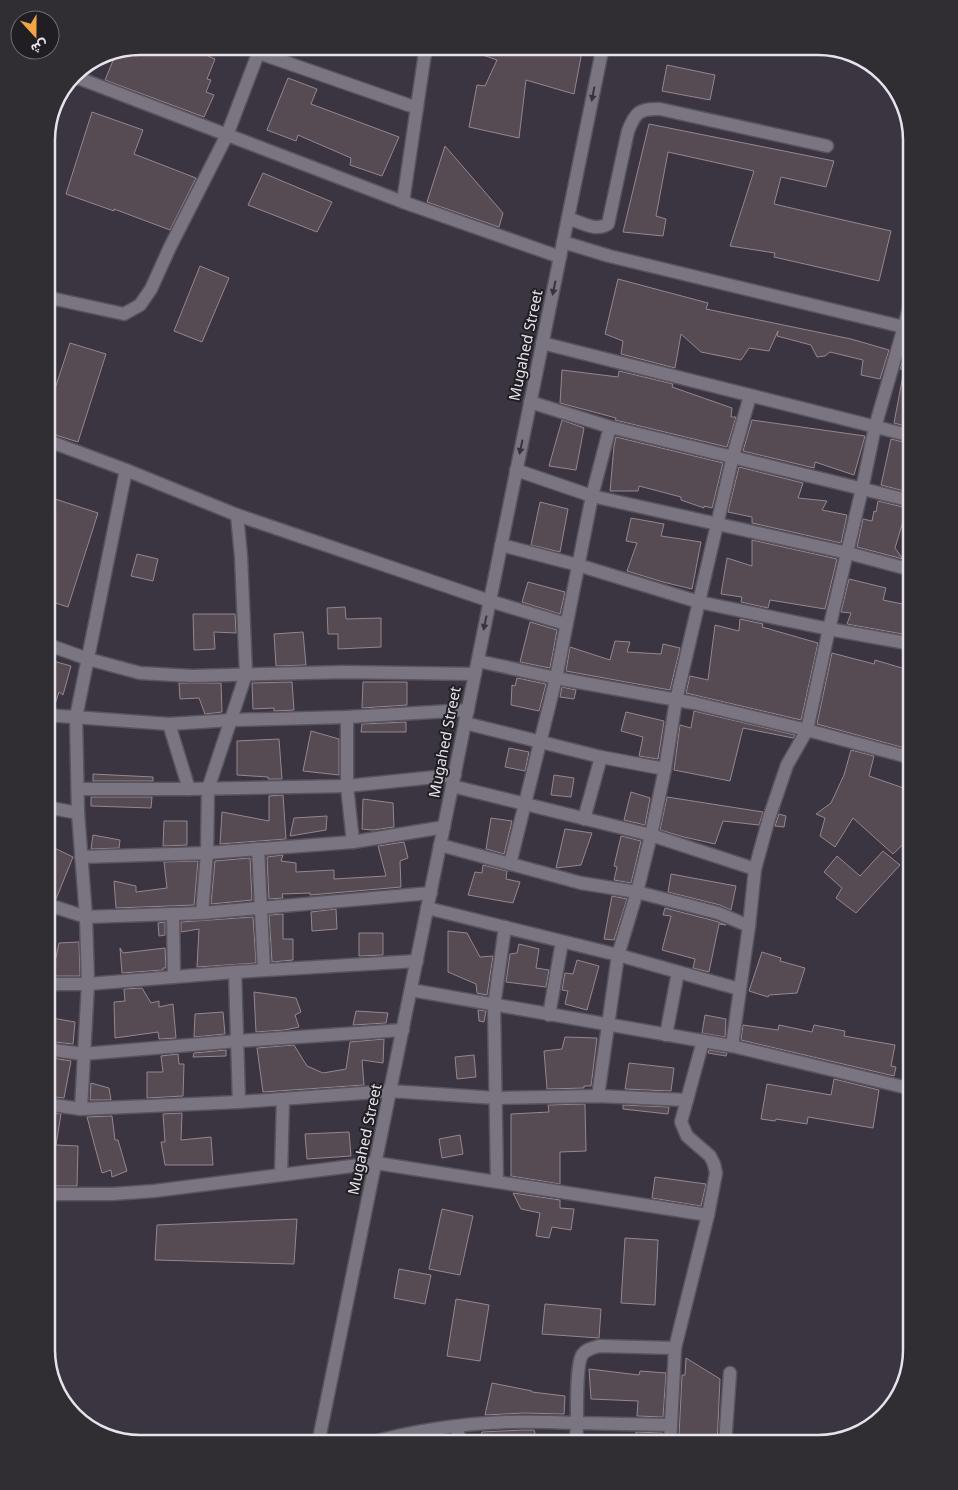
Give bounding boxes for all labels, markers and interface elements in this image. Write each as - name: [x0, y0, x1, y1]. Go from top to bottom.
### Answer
- north arrow: [10, 10, 60, 60]
- text: ش: [28, 36, 51, 60]
- one-way arrow: [589, 87, 597, 102]
- one-way arrow: [549, 280, 557, 296]
- street label: Mugahed Street: [503, 287, 547, 402]
- one-way arrow: [517, 439, 525, 455]
- one-way arrow: [481, 616, 489, 632]
- street label: Mugahed Street: [423, 684, 465, 800]
- street label: Mugahed Street: [342, 1081, 386, 1196]

